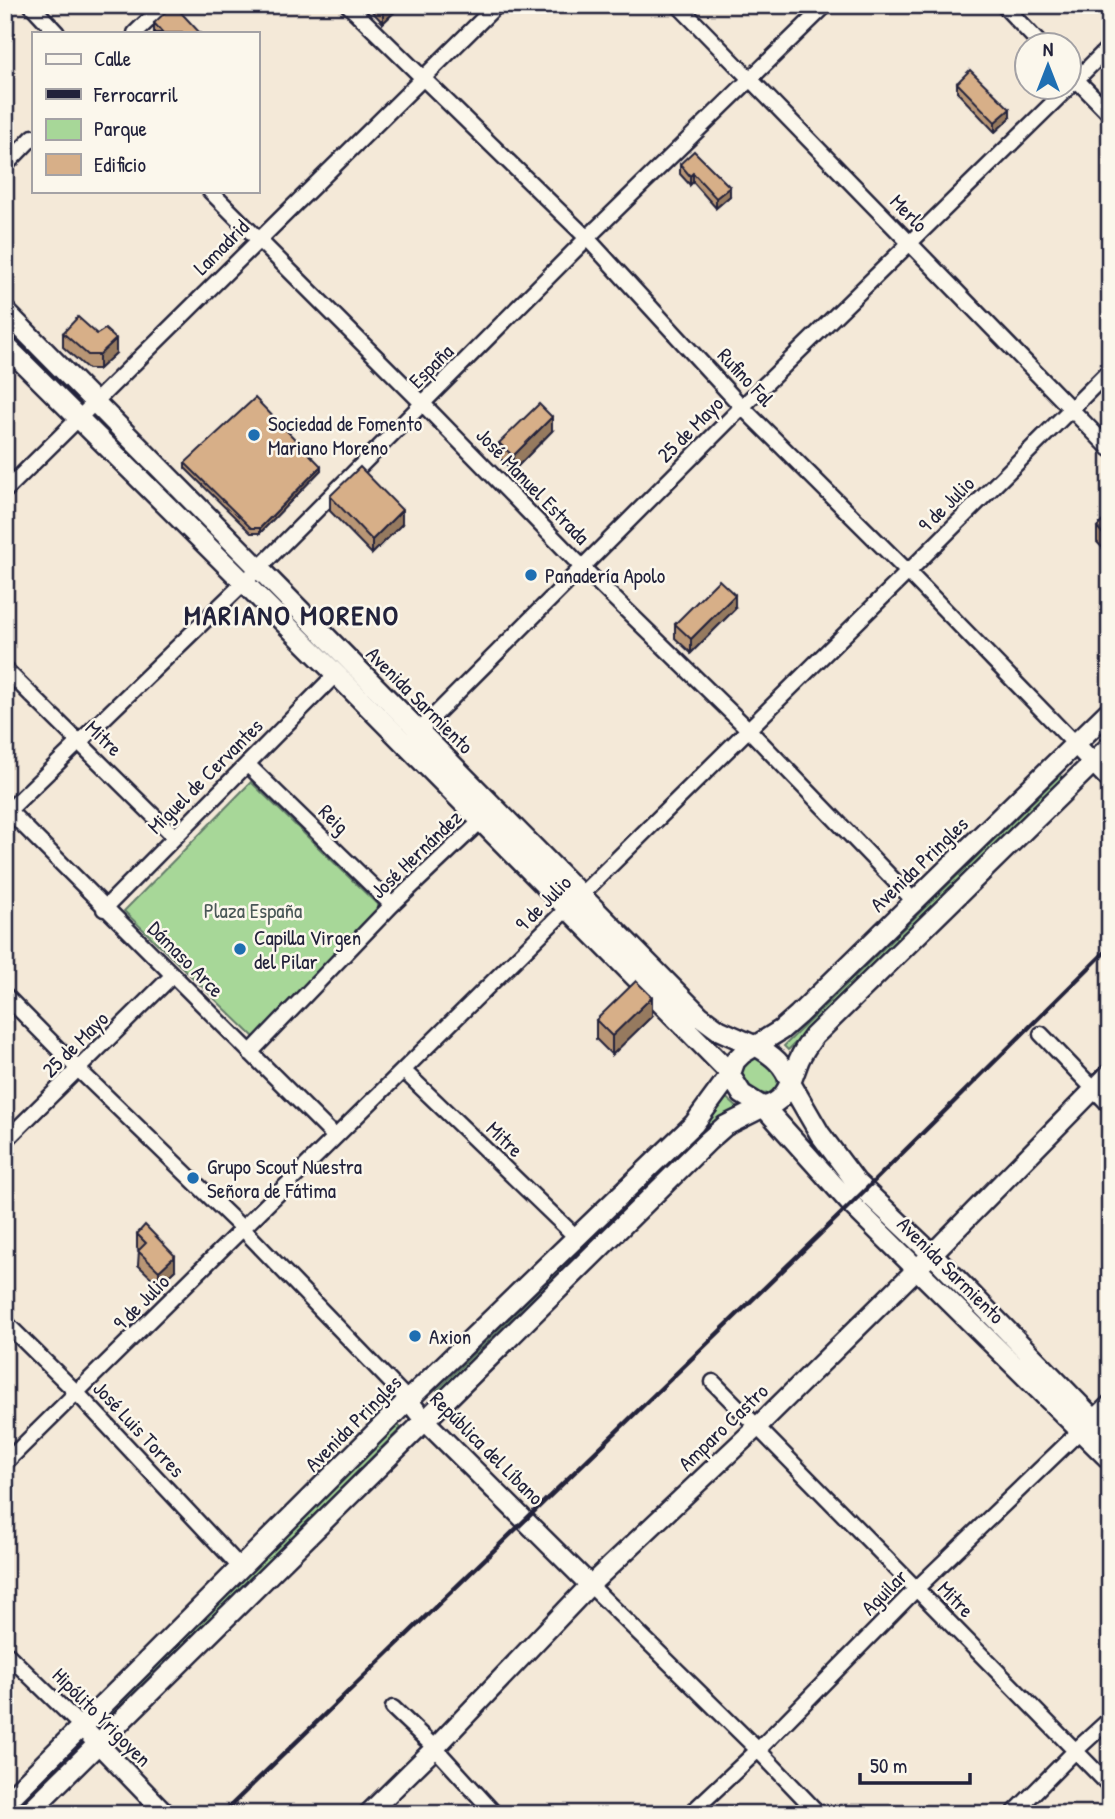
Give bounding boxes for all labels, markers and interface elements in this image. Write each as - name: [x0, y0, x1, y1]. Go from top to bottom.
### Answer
- legend: [32, 32, 259, 192]
- north arrow: [1014, 32, 1084, 102]
- text: N: [1043, 36, 1053, 62]
- text: Calle: [94, 44, 131, 73]
- text: Ferrocarril: [93, 80, 178, 109]
- text: Parque: [94, 114, 147, 143]
- text: Edificio: [94, 150, 146, 179]
- street label: Merlo: [884, 187, 934, 239]
- street label: Lamadrid: [187, 213, 255, 281]
- street label: España: [402, 337, 460, 395]
- street label: Rufino Fal: [711, 341, 781, 413]
- street label: 25 de Mayo: [650, 389, 730, 469]
- place label: Sociedad de Fomento Mariano Moreno: [268, 409, 422, 462]
- street label: José Manuel Estrada: [470, 421, 596, 551]
- marker: Sociedad de Fomento Mariano Moreno: [246, 427, 262, 443]
- street label: 9 de Julio: [911, 469, 981, 539]
- place label: Panadería Apolo: [545, 561, 665, 590]
- marker: Panadería Apolo: [523, 567, 539, 583]
- district label: MARIANO MORENO: [184, 596, 400, 634]
- street label: Avenida Sarmiento: [360, 640, 480, 760]
- street label: Miguel de Cervantes: [141, 712, 269, 840]
- street label: Mitre: [79, 713, 129, 763]
- street label: Reig: [312, 797, 356, 841]
- street label: José Hernández: [364, 803, 468, 905]
- street label: Avenida Pringles: [864, 810, 974, 918]
- street label: 9 de Julio: [508, 868, 578, 938]
- park label: Plaza España: [204, 896, 302, 925]
- street label: Dámaso Arce: [141, 914, 231, 1004]
- place label: Capilla Virgen del Pilar: [254, 923, 361, 976]
- marker: Capilla Virgen del Pilar: [232, 941, 248, 957]
- street label: 25 de Mayo: [35, 1004, 115, 1084]
- street label: Mitre: [480, 1114, 530, 1164]
- place label: Grupo Scout Nuestra Señora de Fátima: [207, 1152, 362, 1205]
- marker: Grupo Scout Nuestra Señora de Fátima: [185, 1170, 201, 1186]
- street label: Avenida Sarmiento: [891, 1210, 1011, 1330]
- street label: 9 de Julio: [106, 1267, 176, 1337]
- place label: Axion: [429, 1322, 471, 1351]
- marker: Axion: [407, 1328, 423, 1344]
- street label: Avenida Pringles: [298, 1368, 408, 1478]
- street label: José Luis Torres: [87, 1374, 191, 1484]
- street label: Amparo Castro: [672, 1377, 774, 1477]
- street label: República del Líbano: [424, 1385, 550, 1511]
- street label: Aguilar: [854, 1562, 914, 1622]
- street label: Mitre: [931, 1574, 981, 1624]
- street label: Hipólito Yrigoyen: [46, 1661, 158, 1773]
- scale bar: [860, 1742, 970, 1786]
- text: 50 m: [870, 1751, 907, 1780]

